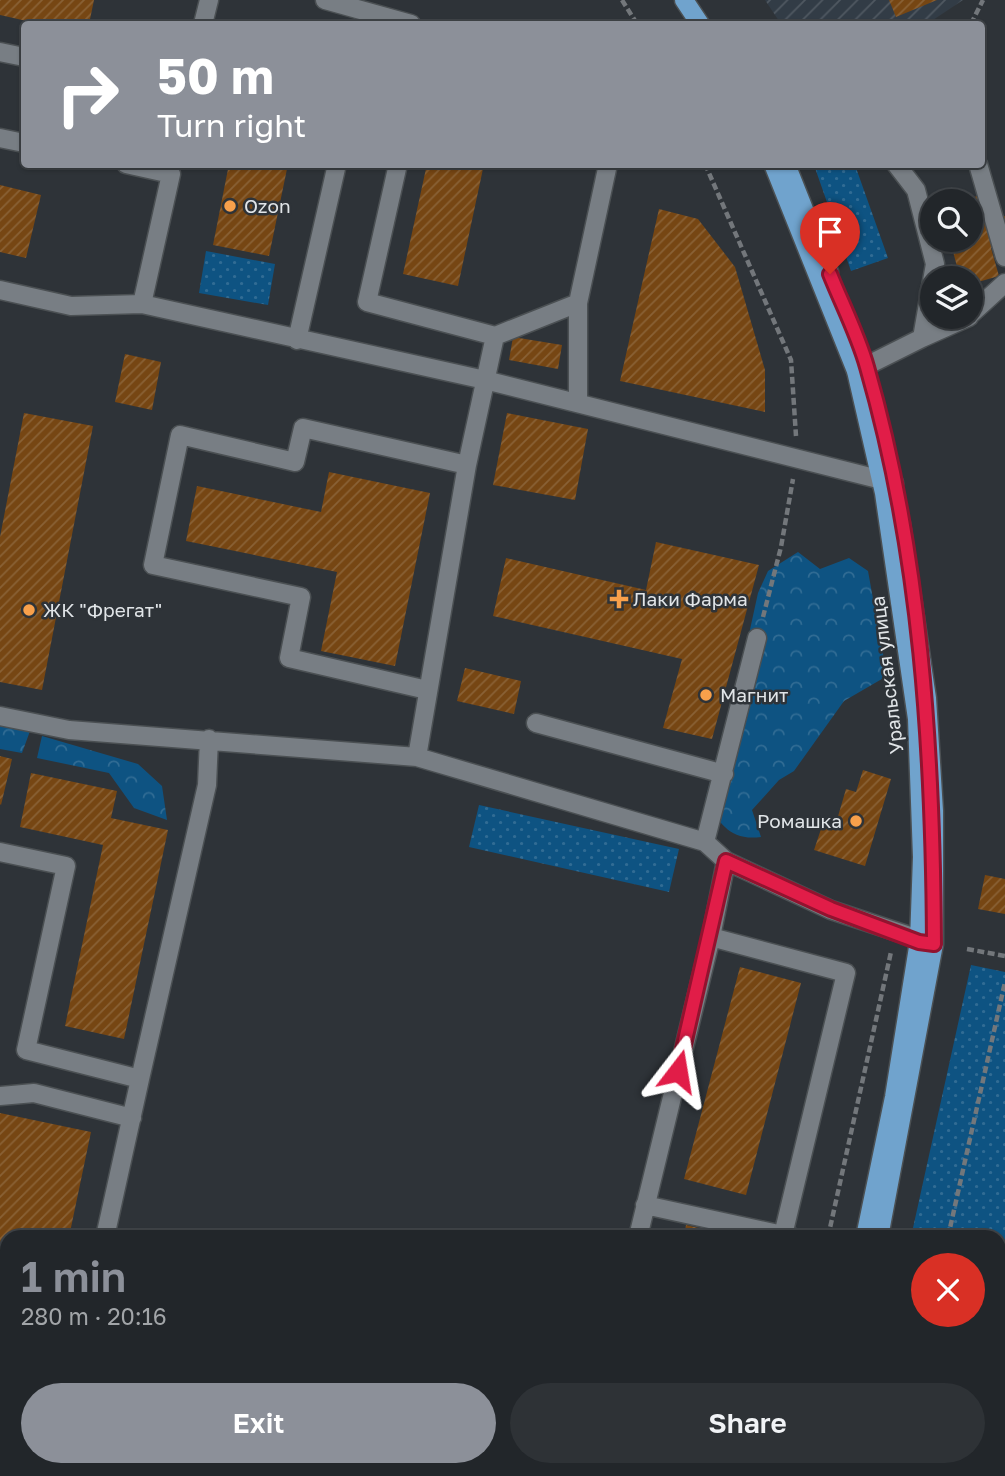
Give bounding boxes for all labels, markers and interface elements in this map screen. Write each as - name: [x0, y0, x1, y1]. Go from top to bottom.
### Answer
- text: 50 m: [157, 46, 274, 105]
- icon: right: [42, 49, 133, 140]
- text: Turn right: [157, 106, 306, 144]
- map controls: [920, 189, 983, 329]
- button: search: [920, 189, 983, 252]
- place label: Ozon: [244, 194, 291, 217]
- marker: Ozon: [222, 198, 238, 214]
- pin: [800, 202, 860, 274]
- icon: arrive: [811, 213, 849, 251]
- button: layers: [920, 266, 983, 329]
- place label: Лаки Фарма: [633, 587, 748, 610]
- marker: Лаки Фарма: [611, 591, 627, 607]
- street label: Уральская улица: [865, 595, 908, 755]
- place label: ЖК "Фрегат": [43, 598, 162, 621]
- marker: ЖК "Фрегат": [21, 602, 37, 618]
- place label: Магнит: [720, 683, 788, 706]
- marker: Магнит: [698, 687, 714, 703]
- place label: Ромашка: [757, 809, 842, 832]
- marker: Ромашка: [848, 813, 864, 829]
- position arrow: [641, 1034, 715, 1108]
- text: 1 min: [21, 1251, 126, 1301]
- button: close: [911, 1253, 985, 1327]
- text: 280 m · 20:16: [21, 1302, 167, 1330]
- button: Exit: [21, 1383, 496, 1463]
- button: Share: [510, 1383, 985, 1463]

